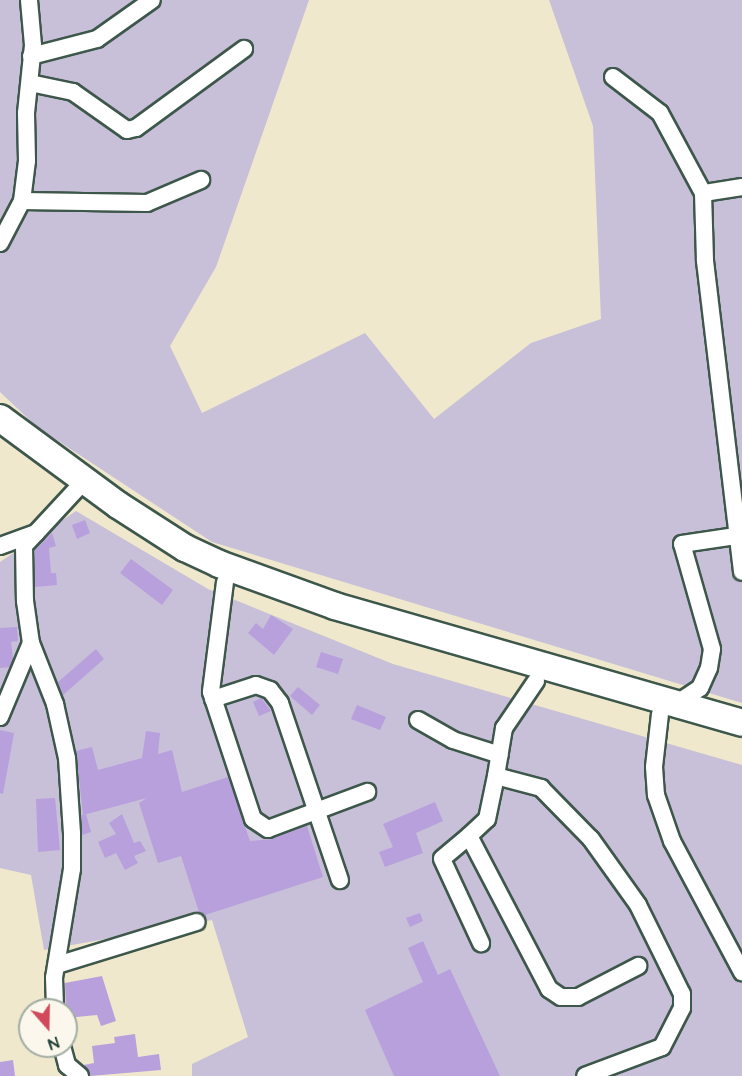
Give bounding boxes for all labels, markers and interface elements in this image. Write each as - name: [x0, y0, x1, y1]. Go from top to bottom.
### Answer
- north arrow: [18, 998, 78, 1058]
- text: N: [45, 1031, 62, 1055]

